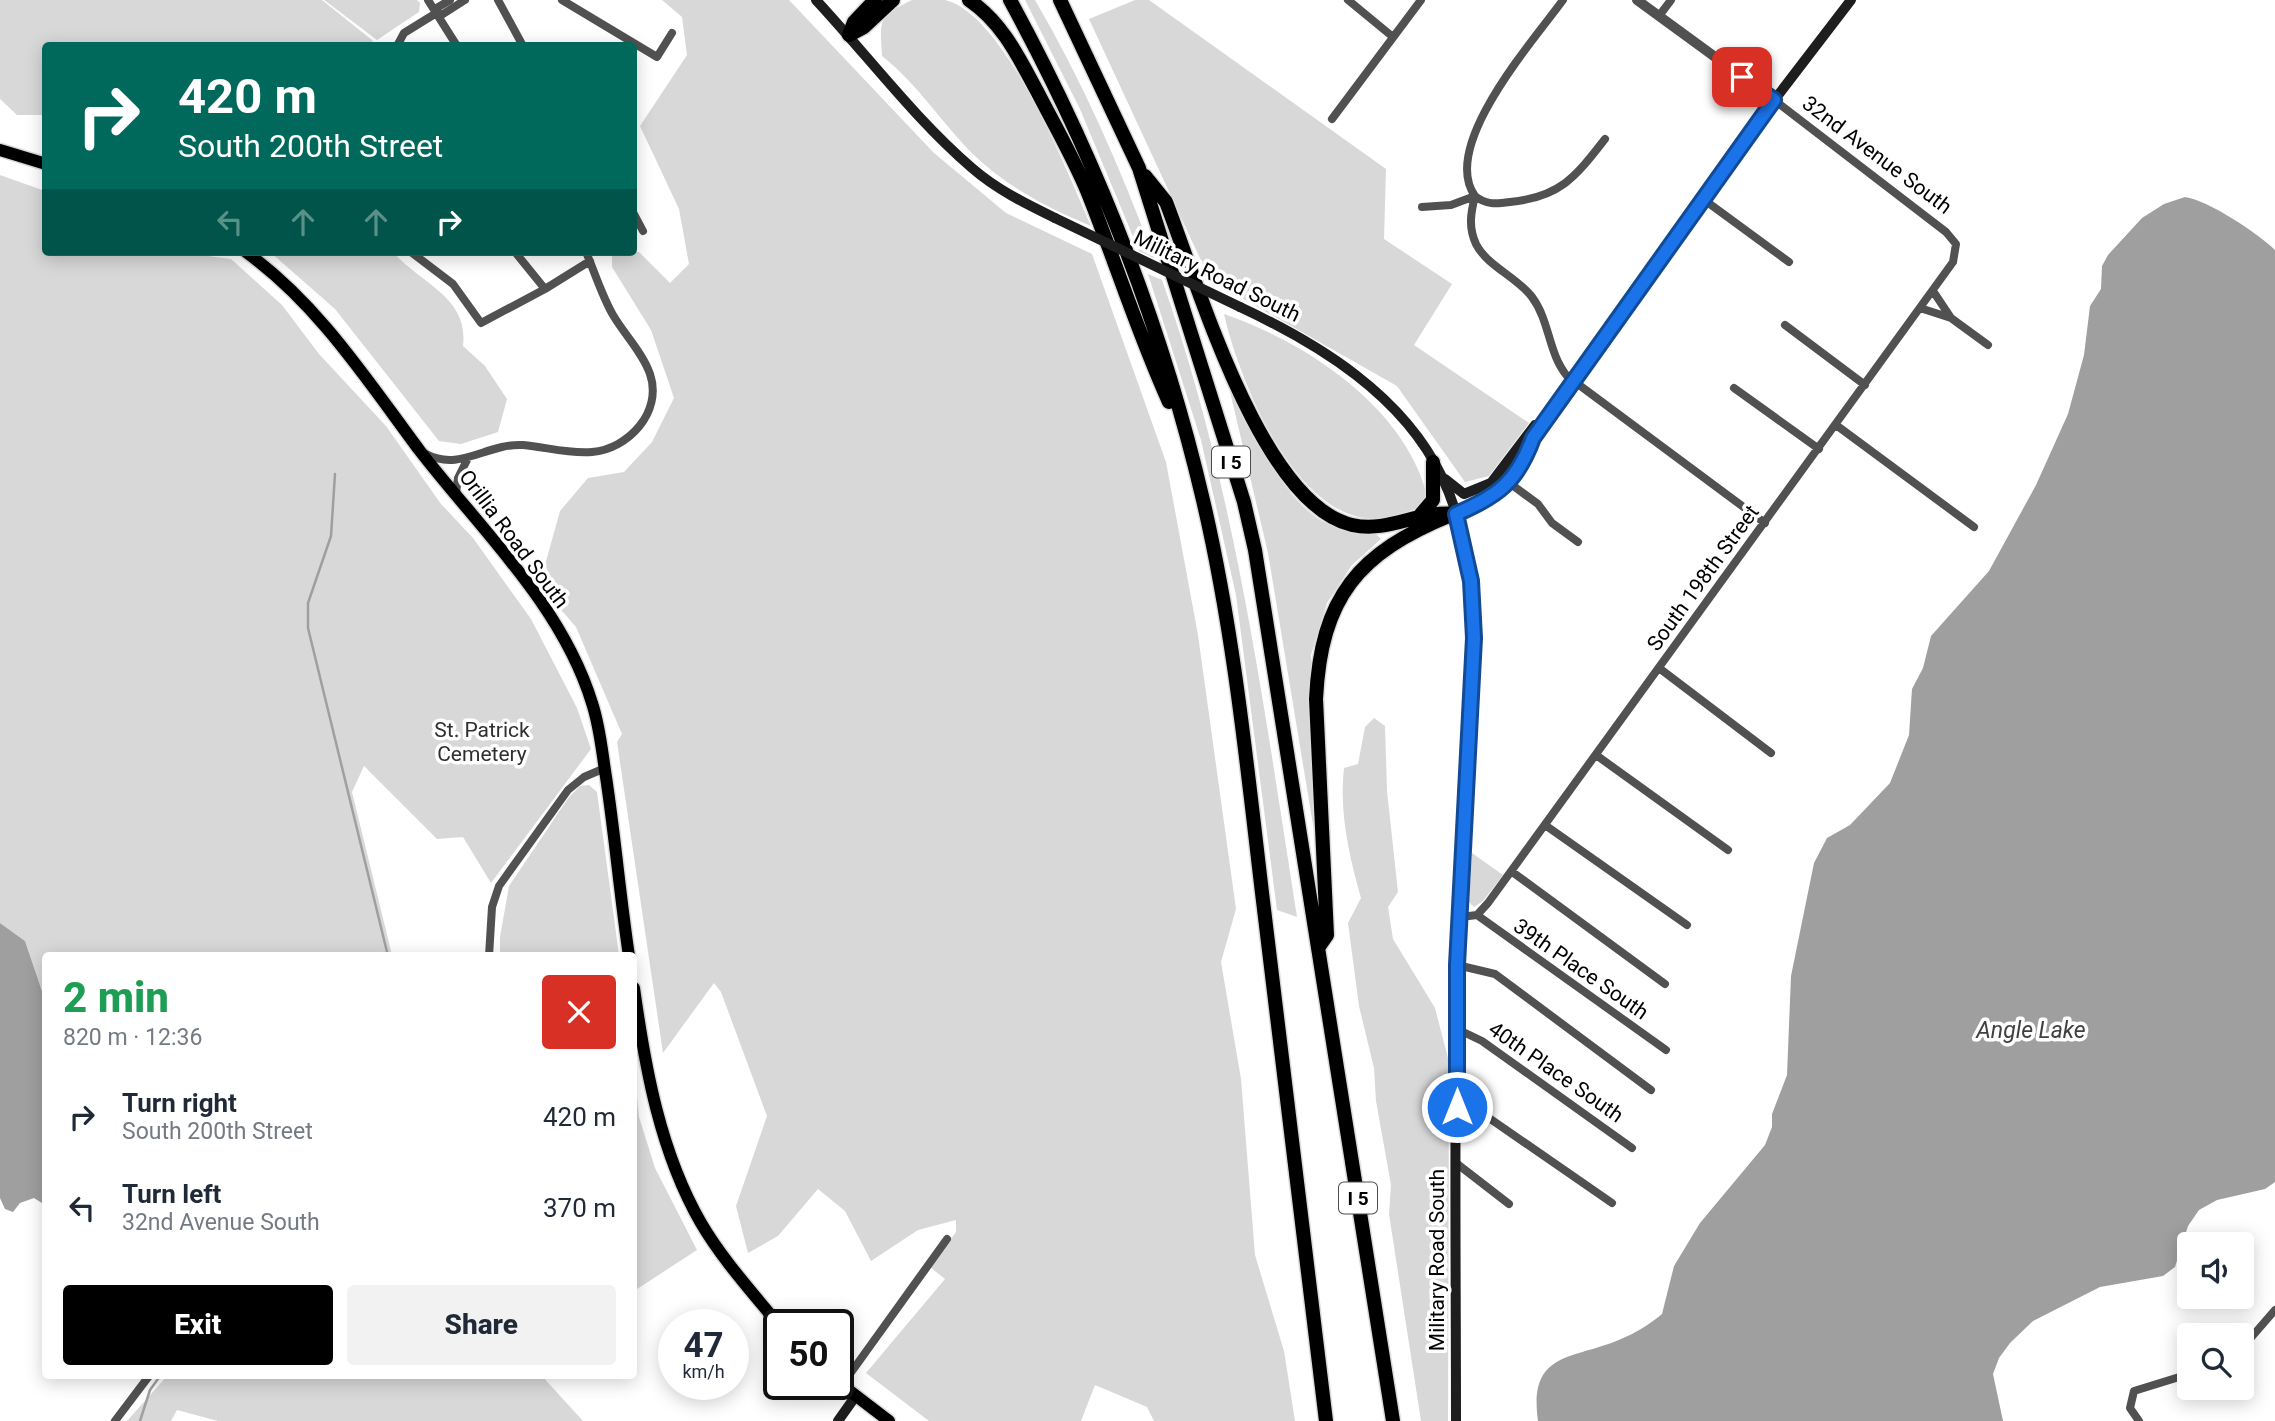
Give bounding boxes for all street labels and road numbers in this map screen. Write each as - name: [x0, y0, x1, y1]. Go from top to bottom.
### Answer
- street label: 32nd Avenue South: [1798, 91, 1956, 219]
- street label: Military Road South: [1130, 225, 1304, 327]
- road number: I 5: [1212, 446, 1250, 477]
- street label: Orillia Road South: [454, 465, 574, 613]
- street label: South 198th Street: [1642, 500, 1764, 655]
- street label: 39th Place South: [1509, 914, 1653, 1024]
- street label: 40th Place South: [1484, 1017, 1628, 1127]
- street label: Military Road South: [1425, 1169, 1449, 1351]
- road number: I 5: [1339, 1182, 1377, 1214]

